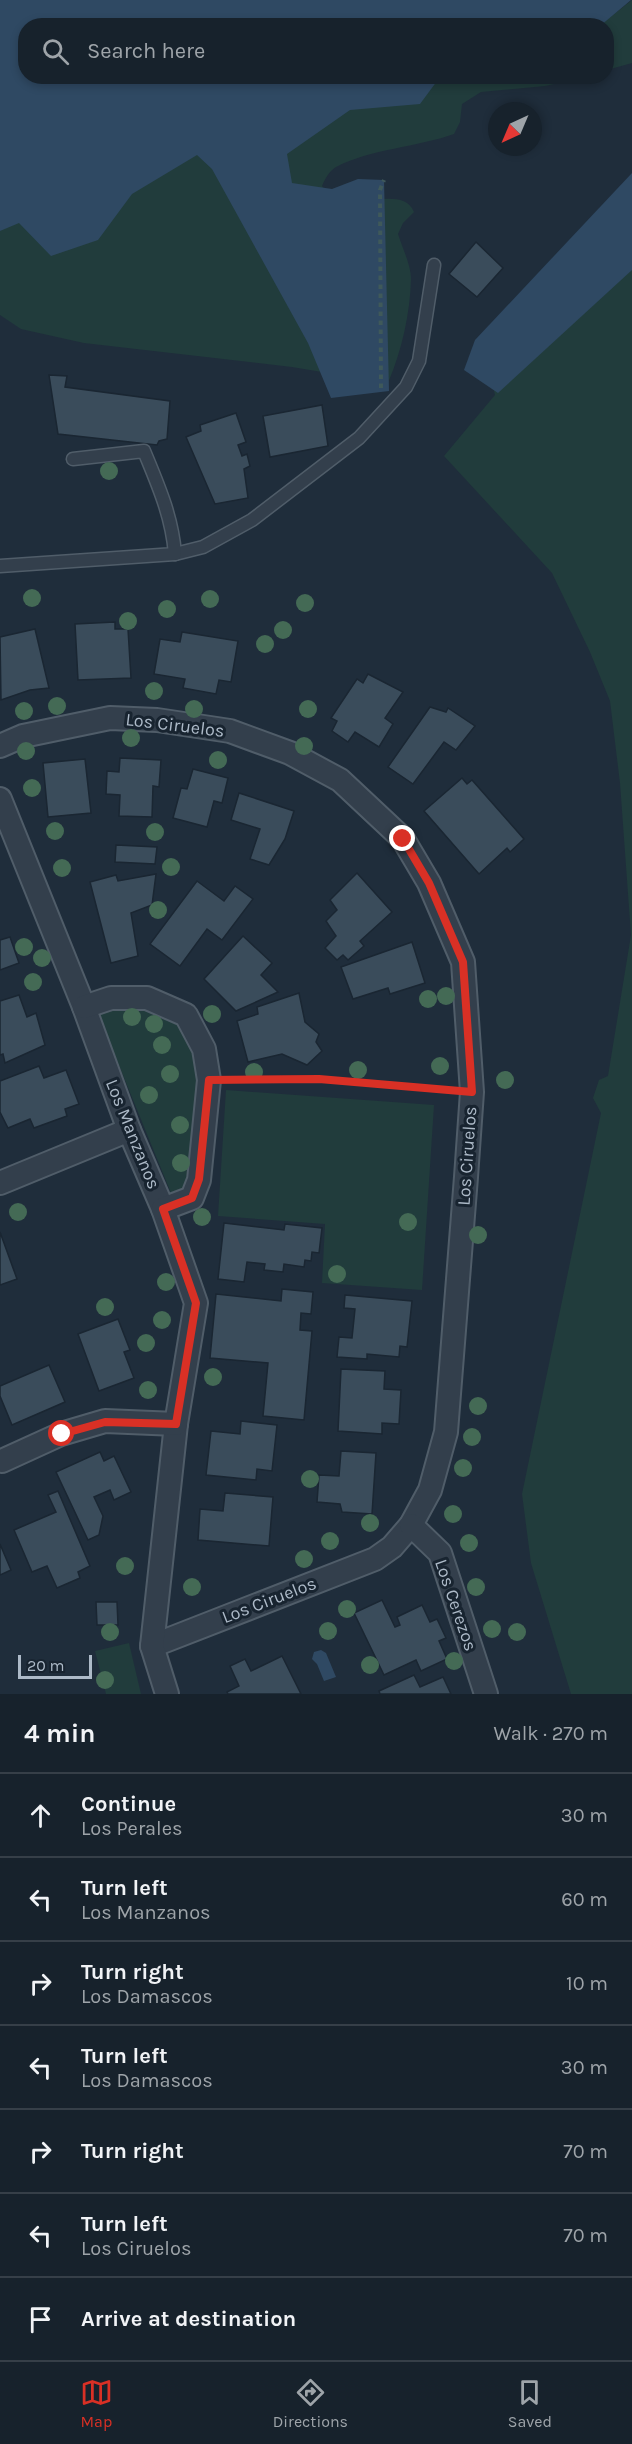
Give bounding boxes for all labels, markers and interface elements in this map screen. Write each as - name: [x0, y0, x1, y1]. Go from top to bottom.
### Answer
- search box: [18, 18, 614, 84]
- icon: search: [39, 35, 72, 68]
- text: Search here: [87, 38, 205, 64]
- north arrow: [488, 102, 542, 156]
- street label: Los Ciruelos: [124, 708, 226, 742]
- route end: [389, 825, 415, 851]
- street label: Los Manzanos: [101, 1076, 165, 1192]
- street label: Los Ciruelos: [453, 1106, 481, 1206]
- route start: [48, 1420, 74, 1446]
- street label: Los Cerezos: [430, 1556, 482, 1654]
- street label: Los Ciruelos: [219, 1572, 319, 1628]
- scale bar: [18, 1652, 92, 1680]
- text: 20 m: [27, 1656, 65, 1675]
- text: 4 min: [24, 1718, 95, 1749]
- text: Walk · 270 m: [494, 1722, 608, 1745]
- text: Continue: [81, 1791, 176, 1817]
- icon: ahead: [24, 1799, 57, 1832]
- text: 30 m: [561, 1804, 608, 1827]
- text: Los Perales: [81, 1817, 183, 1840]
- text: Turn left: [81, 1875, 168, 1901]
- icon: left: [24, 1883, 57, 1916]
- text: 60 m: [561, 1888, 608, 1911]
- text: Los Manzanos: [81, 1901, 211, 1924]
- text: Turn right: [81, 1959, 184, 1985]
- icon: right: [24, 1967, 57, 2000]
- text: 10 m: [566, 1972, 608, 1995]
- text: Los Damascos: [81, 1985, 213, 2008]
- text: Turn left: [81, 2043, 168, 2069]
- icon: left: [24, 2051, 57, 2084]
- text: 30 m: [561, 2056, 608, 2079]
- text: Los Damascos: [81, 2069, 213, 2092]
- icon: right: [24, 2135, 57, 2168]
- text: Turn right: [81, 2138, 184, 2164]
- text: 70 m: [563, 2140, 608, 2163]
- text: Turn left: [81, 2211, 168, 2237]
- icon: left: [24, 2219, 57, 2252]
- text: 70 m: [563, 2224, 608, 2247]
- text: Los Ciruelos: [81, 2237, 191, 2260]
- icon: arrive: [24, 2303, 57, 2336]
- text: Arrive at destination: [81, 2306, 296, 2332]
- tab: Map: [80, 2376, 113, 2431]
- tab: Directions: [273, 2376, 348, 2431]
- tab: Saved: [508, 2376, 552, 2431]

